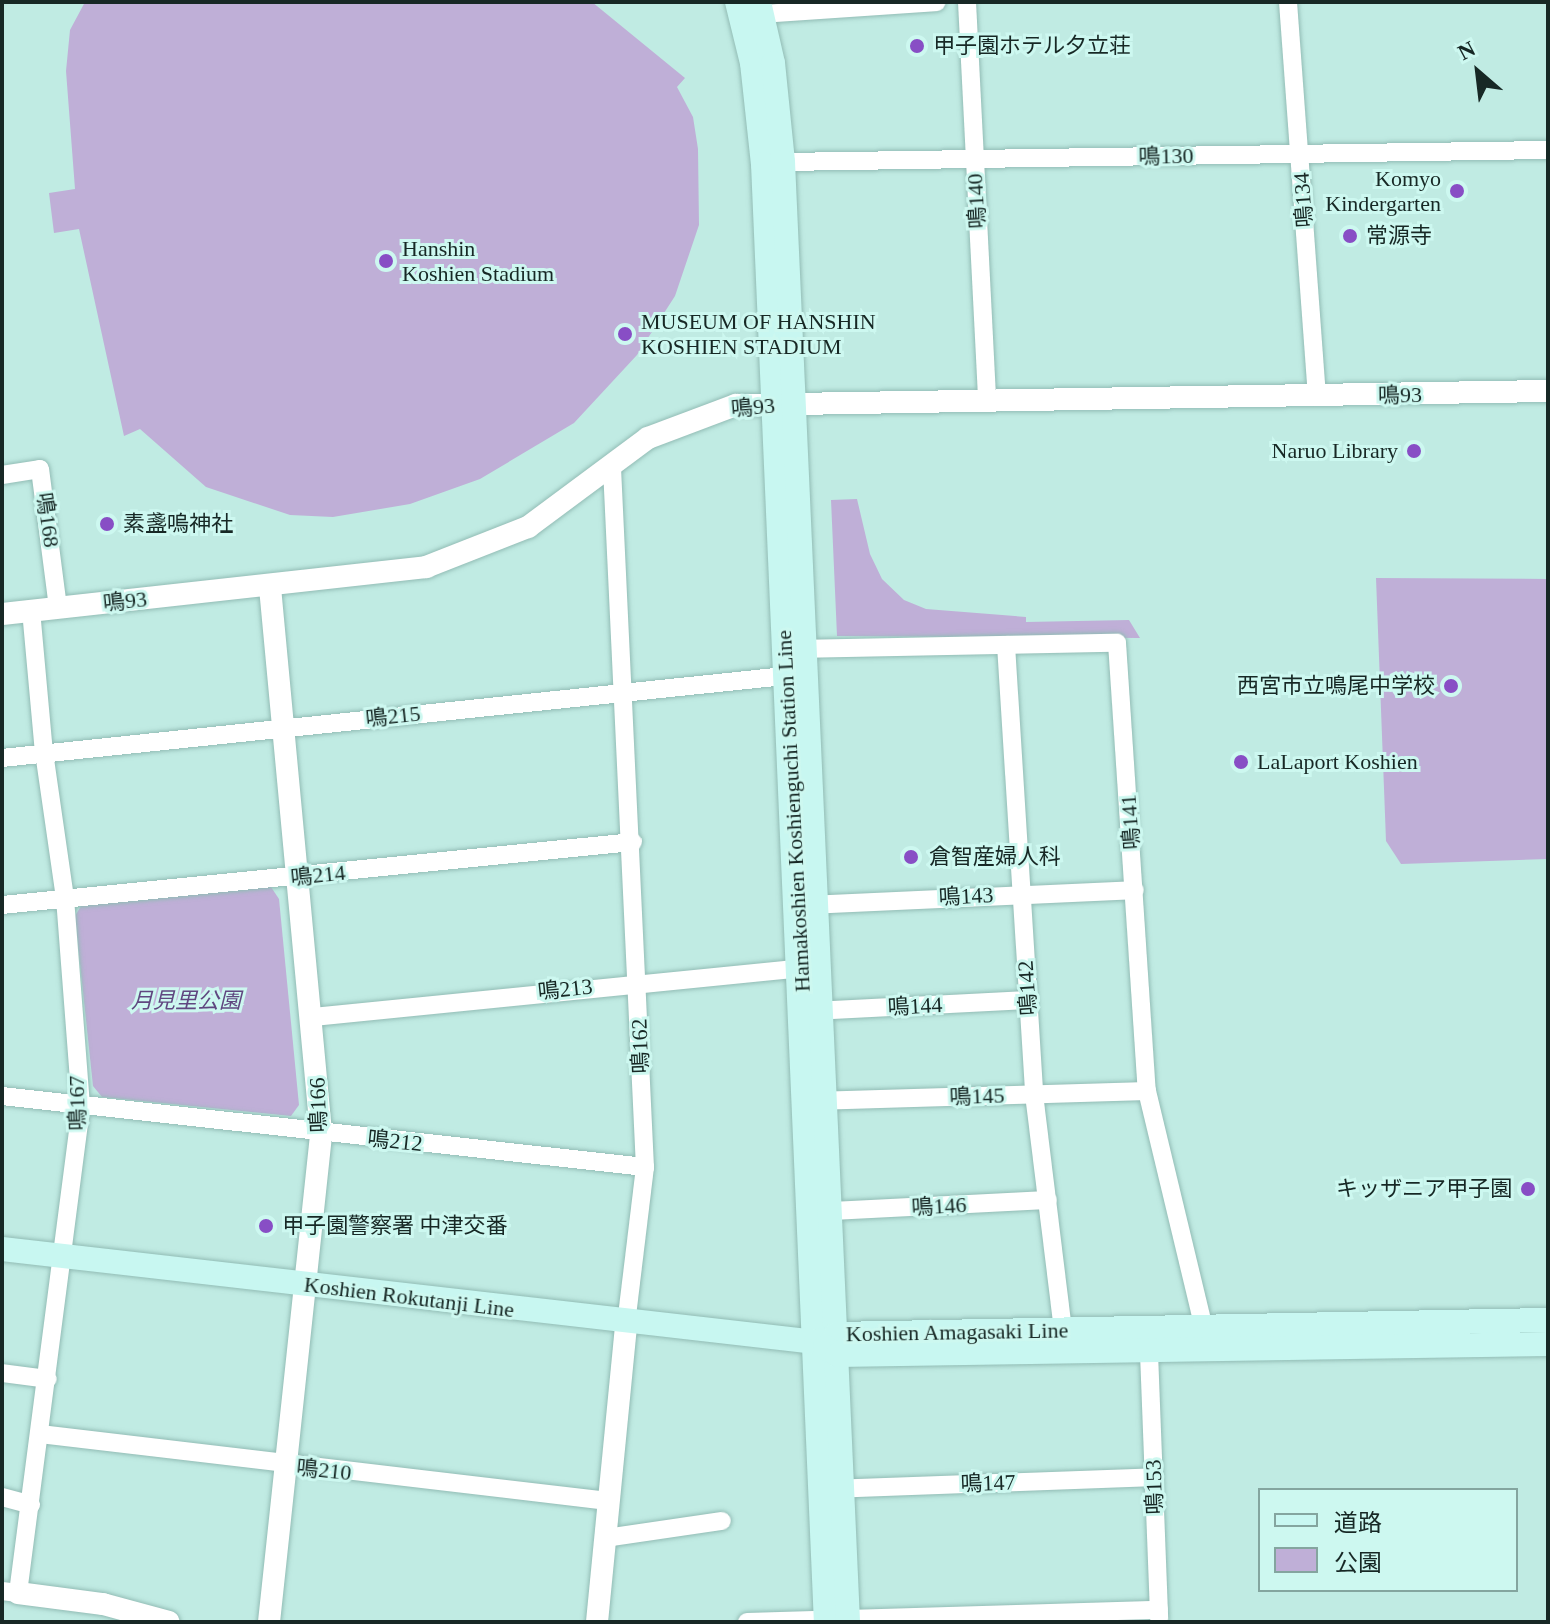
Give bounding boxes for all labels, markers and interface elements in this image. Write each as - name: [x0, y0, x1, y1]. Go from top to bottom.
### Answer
- north arrow: [1438, 32, 1518, 112]
- place label: 甲子園ホテル夕立荘: [933, 33, 1131, 59]
- text: N: [1454, 36, 1479, 65]
- marker: 甲子園ホテル夕立荘: [908, 37, 926, 55]
- street label: 鳴130: [1138, 142, 1194, 170]
- place label: Komyo Kindergarten: [1325, 165, 1441, 216]
- street label: 鳴134: [1288, 172, 1318, 228]
- street label: 鳴140: [961, 173, 991, 229]
- marker: Komyo Kindergarten: [1448, 182, 1466, 200]
- place label: 常源寺: [1366, 223, 1432, 249]
- marker: 常源寺: [1341, 227, 1359, 245]
- place label: Hanshin Koshien Stadium: [402, 235, 554, 286]
- marker: Hanshin Koshien Stadium: [377, 252, 395, 270]
- place label: MUSEUM OF HANSHIN KOSHIEN STADIUM: [641, 308, 876, 360]
- marker: MUSEUM OF HANSHIN KOSHIEN STADIUM: [616, 325, 634, 343]
- street label: 鳴93: [1378, 381, 1422, 409]
- street label: 鳴93: [730, 392, 776, 422]
- place label: Naruo Library: [1272, 438, 1398, 464]
- marker: Naruo Library: [1405, 442, 1423, 460]
- street label: 鳴168: [31, 491, 65, 549]
- place label: 素盞嗚神社: [123, 511, 233, 537]
- marker: 素盞嗚神社: [98, 515, 116, 533]
- street label: 鳴93: [102, 586, 148, 616]
- street label: Hamakoshien Koshienguchi Station Line: [770, 629, 816, 993]
- place label: 西宮市立鳴尾中学校: [1237, 673, 1435, 699]
- marker: 西宮市立鳴尾中学校: [1442, 677, 1460, 695]
- street label: 鳴215: [364, 700, 422, 732]
- place label: LaLaport Koshien: [1257, 749, 1418, 775]
- marker: LaLaport Koshien: [1232, 753, 1250, 771]
- street label: 鳴141: [1115, 794, 1145, 850]
- place label: 倉智産婦人科: [929, 844, 1061, 870]
- marker: 倉智産婦人科: [900, 846, 922, 868]
- street label: 鳴214: [289, 859, 347, 891]
- street label: 鳴143: [938, 881, 994, 911]
- street label: 鳴142: [1012, 960, 1042, 1016]
- street label: 鳴213: [536, 973, 594, 1005]
- park label: 月見里公園: [131, 988, 241, 1014]
- street label: 鳴144: [887, 991, 943, 1021]
- street label: 鳴162: [626, 1018, 654, 1074]
- street label: 鳴167: [63, 1075, 91, 1131]
- street label: 鳴166: [304, 1077, 332, 1133]
- street label: 鳴145: [949, 1082, 1005, 1110]
- street label: 鳴212: [366, 1125, 424, 1157]
- place label: キッザニア甲子園: [1336, 1176, 1512, 1202]
- marker: キッザニア甲子園: [1519, 1180, 1537, 1198]
- street label: 鳴146: [911, 1191, 967, 1221]
- place label: 甲子園警察署 中津交番: [282, 1213, 507, 1239]
- marker: 甲子園警察署 中津交番: [257, 1217, 275, 1235]
- street label: Koshien Rokutanji Line: [302, 1271, 516, 1323]
- street label: Koshien Amagasaki Line: [845, 1317, 1069, 1347]
- street label: 鳴210: [295, 1454, 353, 1486]
- street label: 鳴153: [1140, 1459, 1168, 1515]
- street label: 鳴147: [960, 1469, 1016, 1497]
- legend: [1258, 1488, 1518, 1592]
- text: 道路: [1334, 1510, 1382, 1536]
- text: 公園: [1334, 1550, 1382, 1576]

